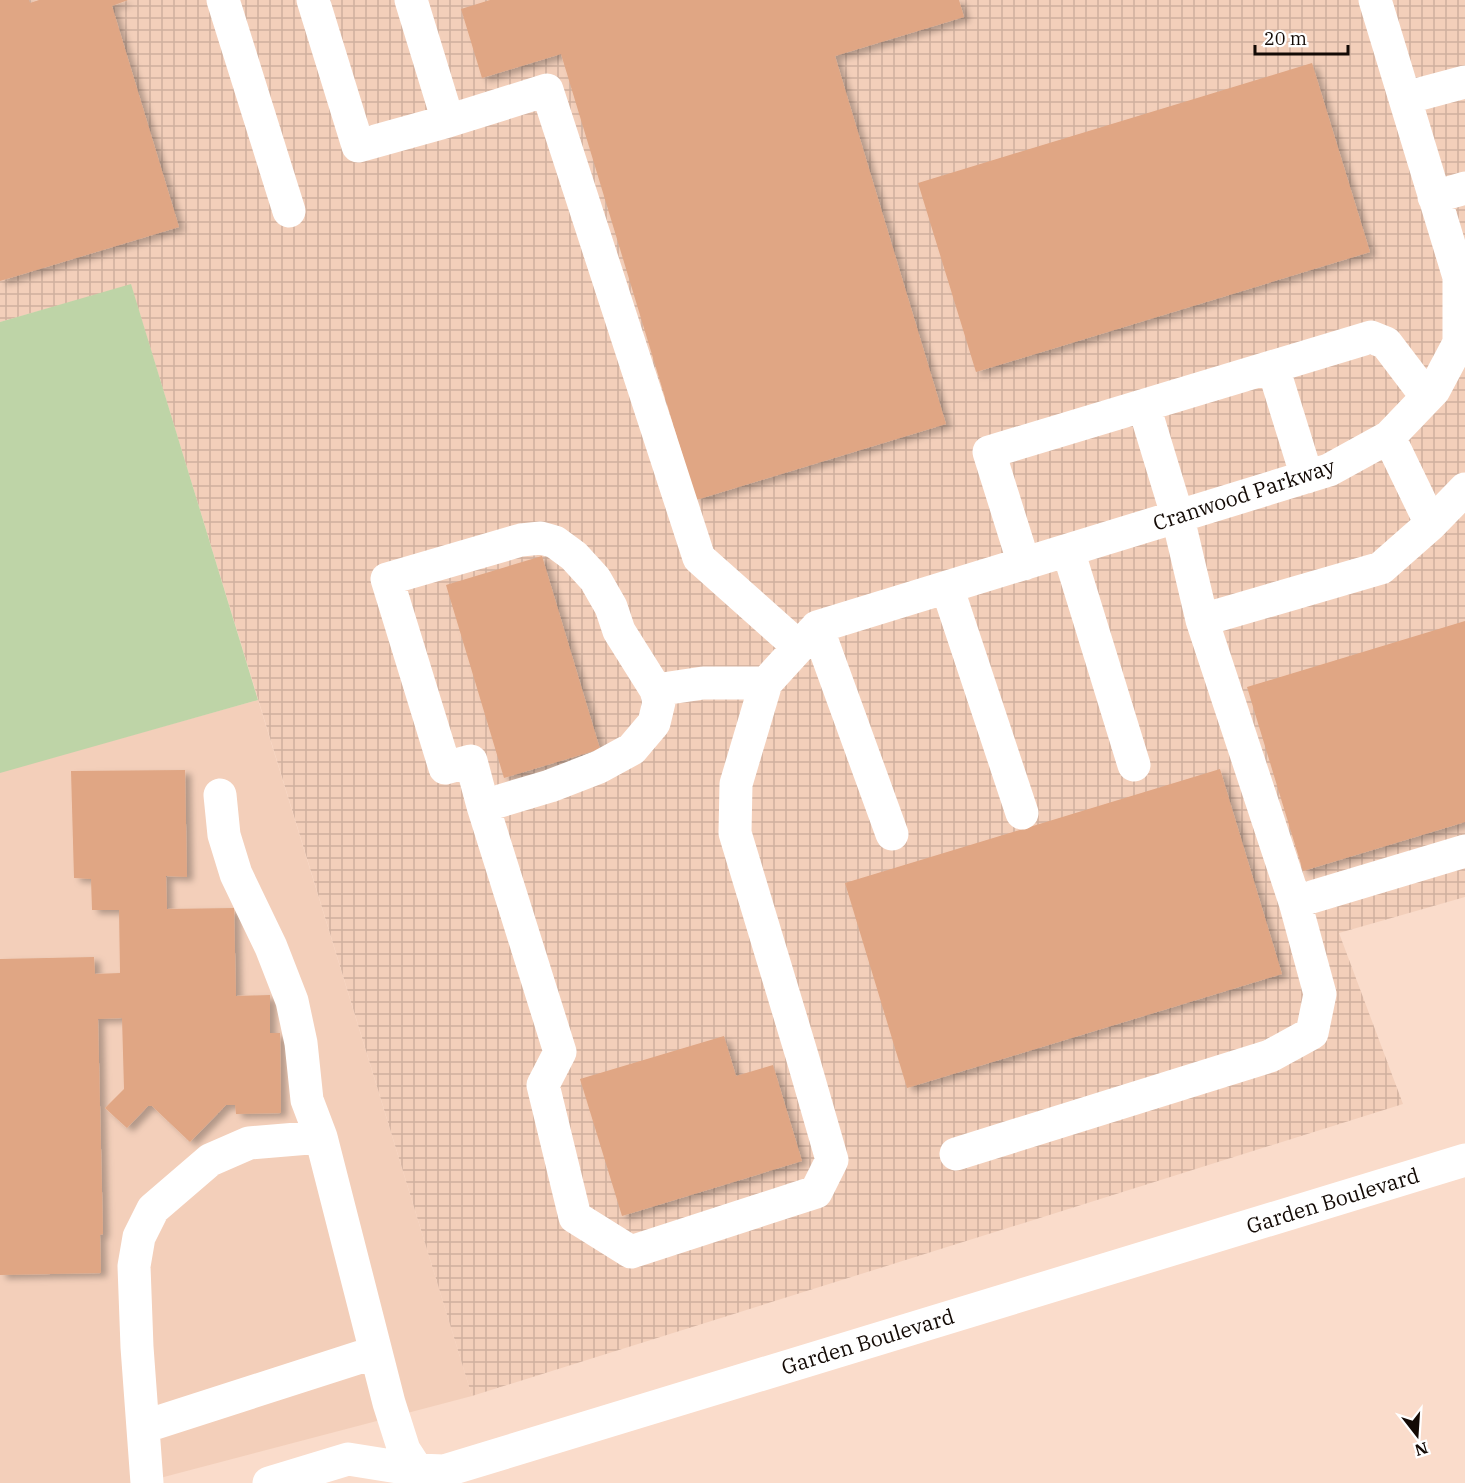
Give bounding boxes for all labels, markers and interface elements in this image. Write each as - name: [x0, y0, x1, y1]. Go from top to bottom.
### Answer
- scale bar: [1255, 18, 1348, 56]
- text: 20 m: [1264, 27, 1307, 50]
- street label: Cranwood Parkway: [1149, 451, 1339, 537]
- street label: Garden Boulevard: [1243, 1160, 1423, 1240]
- street label: Garden Boulevard: [778, 1301, 958, 1381]
- north arrow: [1387, 1405, 1447, 1465]
- text: N: [1412, 1438, 1430, 1461]

